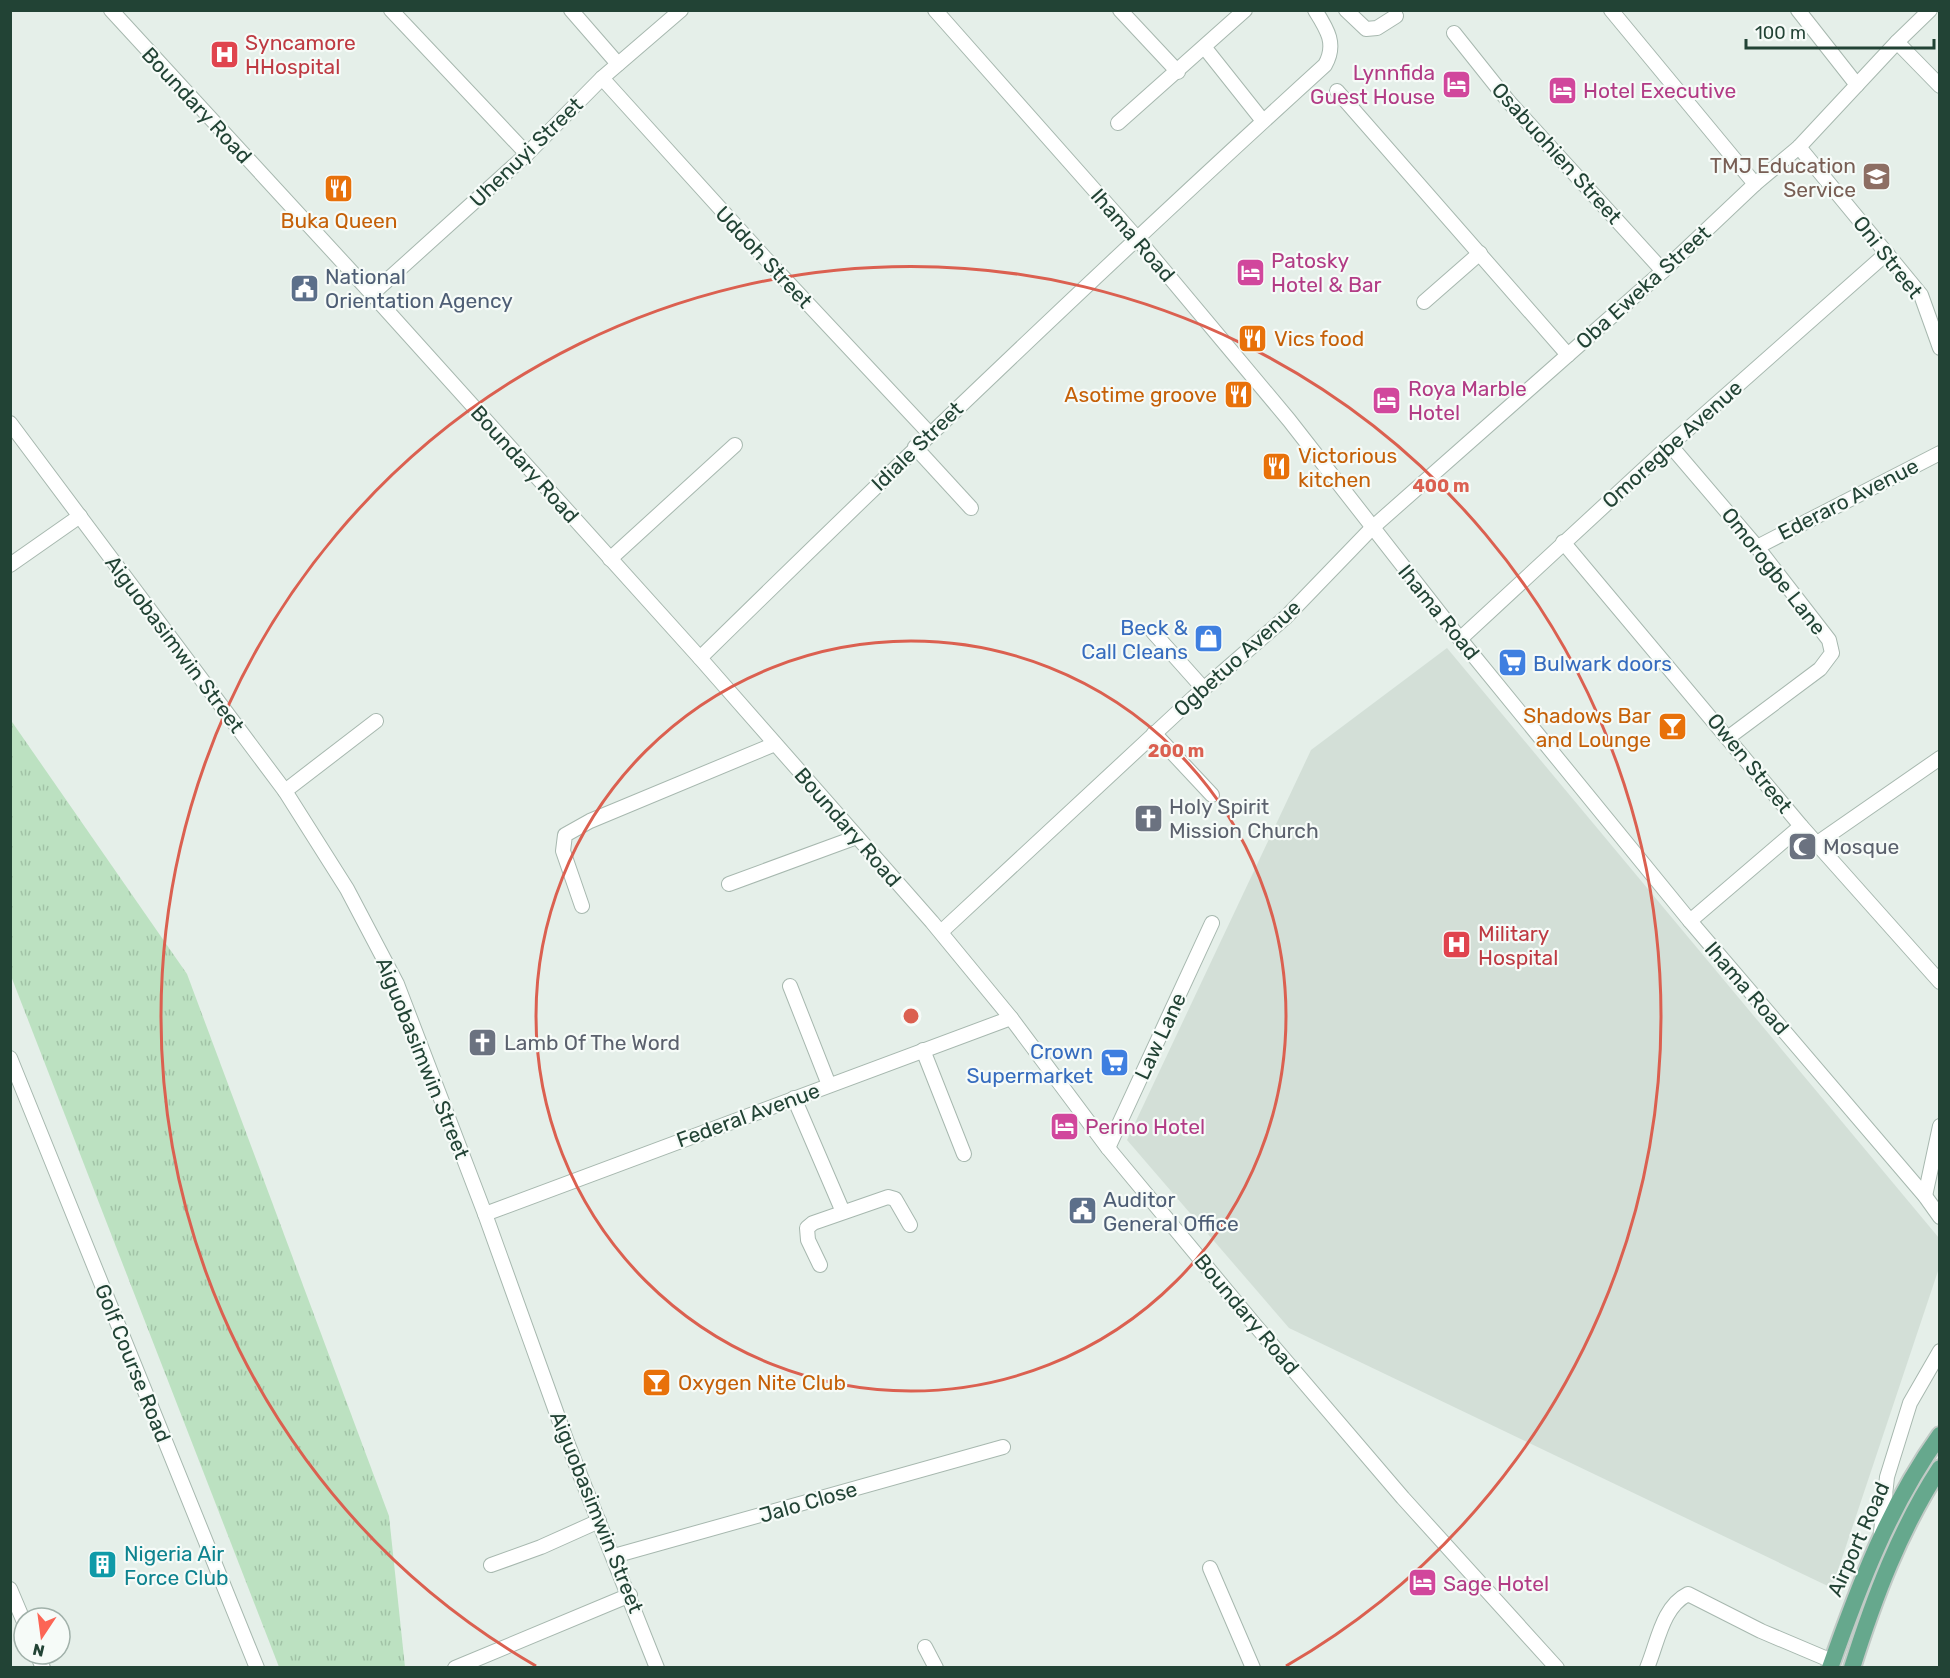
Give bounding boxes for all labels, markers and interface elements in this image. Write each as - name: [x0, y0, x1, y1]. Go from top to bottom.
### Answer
- scale bar: [1746, 12, 1934, 50]
- text: 100 m: [1755, 22, 1806, 44]
- place label: Syncamore HHospital: [245, 30, 356, 79]
- hospital icon: Syncamore HHospital: [208, 38, 240, 70]
- street label: Boundary Road: [137, 42, 257, 168]
- place label: Lynnfida Guest House: [1310, 60, 1435, 109]
- hotel icon: Lynnfida Guest House: [1440, 68, 1472, 100]
- hotel icon: Hotel Executive: [1546, 74, 1578, 106]
- street label: Osabuohien Street: [1487, 77, 1627, 229]
- place label: Hotel Executive: [1583, 78, 1736, 103]
- street label: Uhenuyi Street: [464, 92, 588, 212]
- place label: TMJ Education Service: [1710, 153, 1856, 202]
- school or university icon: TMJ Education Service: [1861, 161, 1893, 193]
- restaurant icon: Buka Queen: [323, 173, 355, 205]
- street label: Ihama Road: [1086, 183, 1180, 287]
- street label: Uddoh Street: [710, 201, 818, 313]
- place label: Buka Queen: [280, 208, 398, 233]
- street label: Oni Street: [1848, 211, 1928, 303]
- street label: Oba Eweka Street: [1571, 220, 1715, 354]
- place label: Patosky Hotel & Bar: [1271, 248, 1382, 297]
- hotel icon: Patosky Hotel & Bar: [1234, 256, 1266, 288]
- place label: National Orientation Agency: [325, 264, 513, 313]
- public building icon: National Orientation Agency: [288, 272, 320, 304]
- restaurant icon: Vics food: [1237, 322, 1269, 354]
- place label: Vics food: [1274, 326, 1364, 351]
- street label: Omoregbe Avenue: [1597, 375, 1747, 513]
- place label: Roya Marble Hotel: [1408, 376, 1527, 425]
- restaurant icon: Asotime groove: [1222, 378, 1254, 410]
- place label: Asotime groove: [1064, 382, 1217, 407]
- hotel icon: Roya Marble Hotel: [1371, 384, 1403, 416]
- street label: Idiale Street: [866, 396, 968, 496]
- street label: Boundary Road: [466, 400, 584, 528]
- place label: Victorious kitchen: [1298, 443, 1397, 492]
- restaurant icon: Victorious kitchen: [1261, 451, 1293, 483]
- street label: Ederaro Avenue: [1774, 453, 1922, 545]
- text: 400 m: [1412, 475, 1470, 497]
- street label: Omorogbe Lane: [1717, 502, 1831, 640]
- street label: Aiguobasimwin Street: [100, 551, 250, 737]
- street label: Ihama Road: [1393, 559, 1485, 665]
- street label: Ogbetuo Avenue: [1168, 595, 1306, 721]
- place label: Beck & Call Cleans: [1081, 615, 1188, 664]
- shop icon: Beck & Call Cleans: [1193, 623, 1225, 655]
- supermarket icon: Bulwark doors: [1496, 647, 1528, 679]
- place label: Bulwark doors: [1533, 651, 1672, 676]
- place label: Shadows Bar and Lounge: [1523, 703, 1651, 752]
- street label: Owen Street: [1702, 708, 1798, 818]
- bar icon: Shadows Bar and Lounge: [1656, 711, 1688, 743]
- text: 200 m: [1148, 740, 1204, 762]
- street label: Boundary Road: [790, 762, 906, 892]
- place label: Holy Spirit Mission Church: [1169, 794, 1319, 843]
- church icon: Holy Spirit Mission Church: [1132, 802, 1164, 834]
- mosque icon: Mosque: [1786, 830, 1818, 862]
- place label: Mosque: [1823, 834, 1899, 859]
- place label: Military Hospital: [1478, 921, 1558, 970]
- hospital icon: Military Hospital: [1441, 929, 1473, 961]
- street label: Ihama Road: [1700, 936, 1794, 1040]
- street label: Aiguobasimwin Street: [371, 954, 475, 1162]
- street label: Law Lane: [1129, 989, 1191, 1083]
- centre of rings: [901, 1006, 921, 1026]
- church icon: Lamb Of The Word: [467, 1026, 499, 1058]
- place label: Lamb Of The Word: [504, 1030, 680, 1055]
- place label: Crown Supermarket: [967, 1039, 1093, 1088]
- supermarket icon: Crown Supermarket: [1098, 1047, 1130, 1079]
- street label: Federal Avenue: [673, 1077, 823, 1153]
- hotel icon: Perino Hotel: [1048, 1110, 1080, 1142]
- place label: Perino Hotel: [1085, 1114, 1205, 1139]
- place label: Auditor General Office: [1103, 1187, 1239, 1236]
- public building icon: Auditor General Office: [1066, 1195, 1098, 1227]
- street label: Boundary Road: [1189, 1249, 1305, 1379]
- street label: Golf Course Road: [90, 1280, 176, 1446]
- bar icon: Oxygen Nite Club: [641, 1366, 673, 1398]
- place label: Oxygen Nite Club: [678, 1370, 846, 1395]
- street label: Aiguobasimwin Street: [545, 1408, 649, 1616]
- street label: Jalo Close: [756, 1476, 860, 1528]
- street label: Airport Road: [1822, 1478, 1894, 1600]
- place label: Nigeria Air Force Club: [124, 1541, 229, 1590]
- building icon: Nigeria Air Force Club: [87, 1549, 119, 1581]
- hotel icon: Sage Hotel: [1406, 1567, 1438, 1599]
- place label: Sage Hotel: [1443, 1571, 1549, 1596]
- north arrow: [12, 1606, 72, 1666]
- text: N: [31, 1640, 46, 1661]

